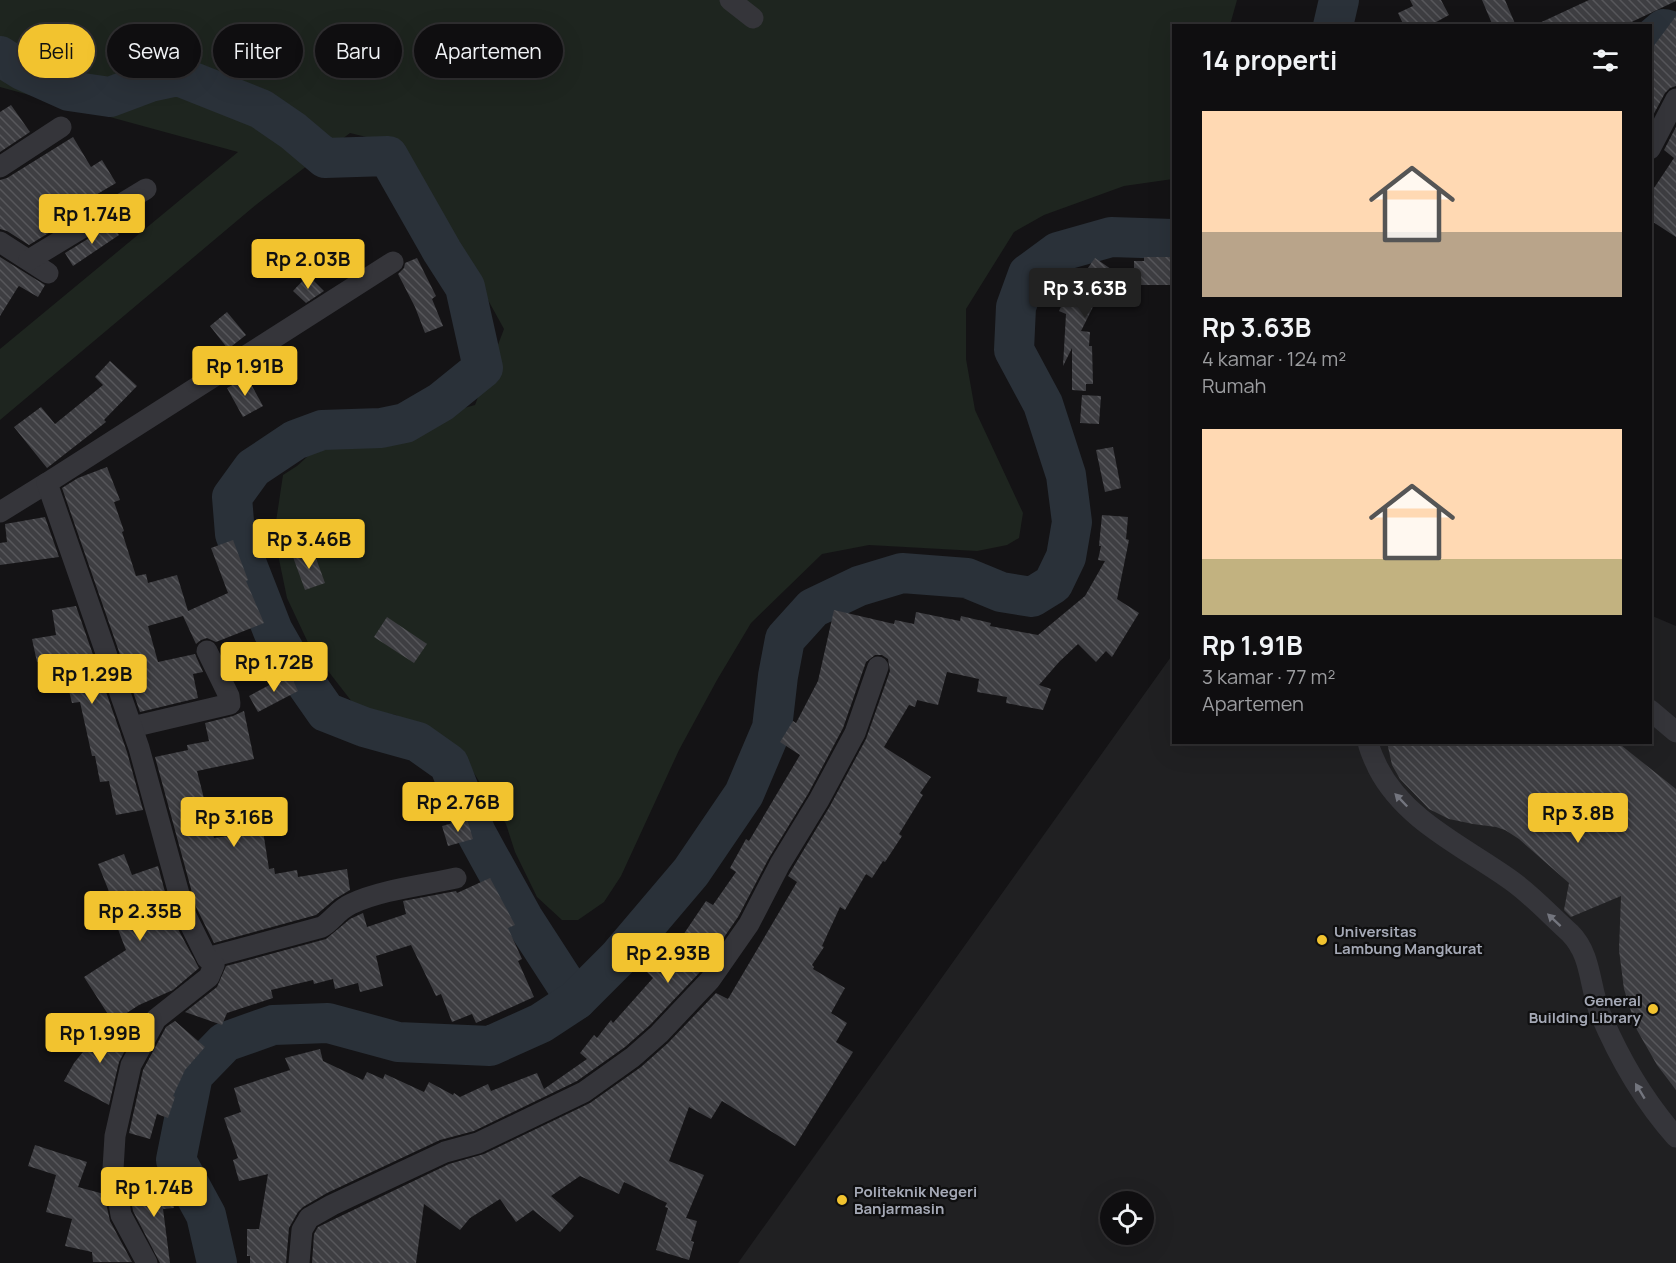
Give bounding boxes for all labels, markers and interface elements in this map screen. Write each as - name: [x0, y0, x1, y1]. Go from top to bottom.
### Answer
- chip: Beli: [18, 24, 95, 78]
- chip: Sewa: [107, 24, 201, 78]
- chip: Filter: [213, 24, 303, 78]
- chip: Baru: [315, 24, 402, 78]
- chip: Apartemen: [414, 24, 563, 78]
- text: 14 properti: [1202, 42, 1337, 78]
- icon: filters: [1589, 44, 1622, 77]
- icon: home: [1358, 150, 1466, 258]
- pin: Rp 1.74B: [30, 194, 154, 245]
- text: Rp 1.74B: [53, 200, 131, 227]
- pin: Rp 2.03B: [246, 239, 370, 290]
- text: Rp 2.03B: [266, 245, 350, 272]
- pin: Rp 3.63B: [1023, 268, 1147, 319]
- text: Rp 3.63B: [1043, 274, 1127, 301]
- text: Rp 3.63B: [1202, 309, 1311, 345]
- text: 4 kamar · 124 m²: [1202, 345, 1346, 372]
- pin: Rp 1.91B: [183, 346, 307, 397]
- text: Rp 1.91B: [206, 352, 284, 379]
- text: Rumah: [1202, 372, 1266, 399]
- icon: home: [1358, 468, 1466, 576]
- pin: Rp 3.46B: [247, 519, 371, 570]
- text: Rp 3.46B: [267, 525, 351, 552]
- text: Rp 1.91B: [1202, 627, 1303, 663]
- pin: Rp 1.72B: [212, 642, 336, 693]
- text: Rp 1.72B: [235, 648, 313, 675]
- pin: Rp 1.29B: [30, 654, 154, 705]
- text: Rp 1.29B: [52, 660, 132, 687]
- text: 3 kamar · 77 m²: [1202, 663, 1335, 690]
- text: Apartemen: [1202, 690, 1304, 717]
- pin: Rp 2.76B: [396, 782, 520, 833]
- text: Rp 2.76B: [416, 788, 500, 815]
- pin: Rp 3.8B: [1523, 793, 1633, 844]
- one-way arrow: [1394, 794, 1408, 808]
- pin: Rp 3.16B: [172, 797, 296, 848]
- text: Rp 3.8B: [1542, 799, 1614, 826]
- text: Rp 3.16B: [195, 803, 273, 830]
- pin: Rp 2.35B: [78, 891, 202, 942]
- text: Rp 2.35B: [98, 897, 182, 924]
- one-way arrow: [1548, 913, 1562, 927]
- place label: Universitas Lambung Mangkurat: [1334, 921, 1483, 959]
- pin: Rp 2.93B: [606, 933, 730, 984]
- marker: Universitas Lambung Mangkurat: [1315, 933, 1329, 947]
- text: Rp 2.93B: [626, 939, 710, 966]
- place label: General Building Library: [1529, 990, 1642, 1028]
- marker: General Building Library: [1646, 1002, 1660, 1016]
- pin: Rp 1.99B: [38, 1013, 162, 1064]
- text: Rp 1.99B: [59, 1019, 141, 1046]
- one-way arrow: [1635, 1083, 1646, 1099]
- pin: Rp 1.74B: [92, 1167, 216, 1218]
- text: Rp 1.74B: [115, 1173, 193, 1200]
- place label: Politeknik Negeri Banjarmasin: [854, 1181, 977, 1219]
- map controls: [1100, 1191, 1154, 1245]
- button: locate: [1100, 1191, 1154, 1245]
- marker: Politeknik Negeri Banjarmasin: [835, 1193, 849, 1207]

